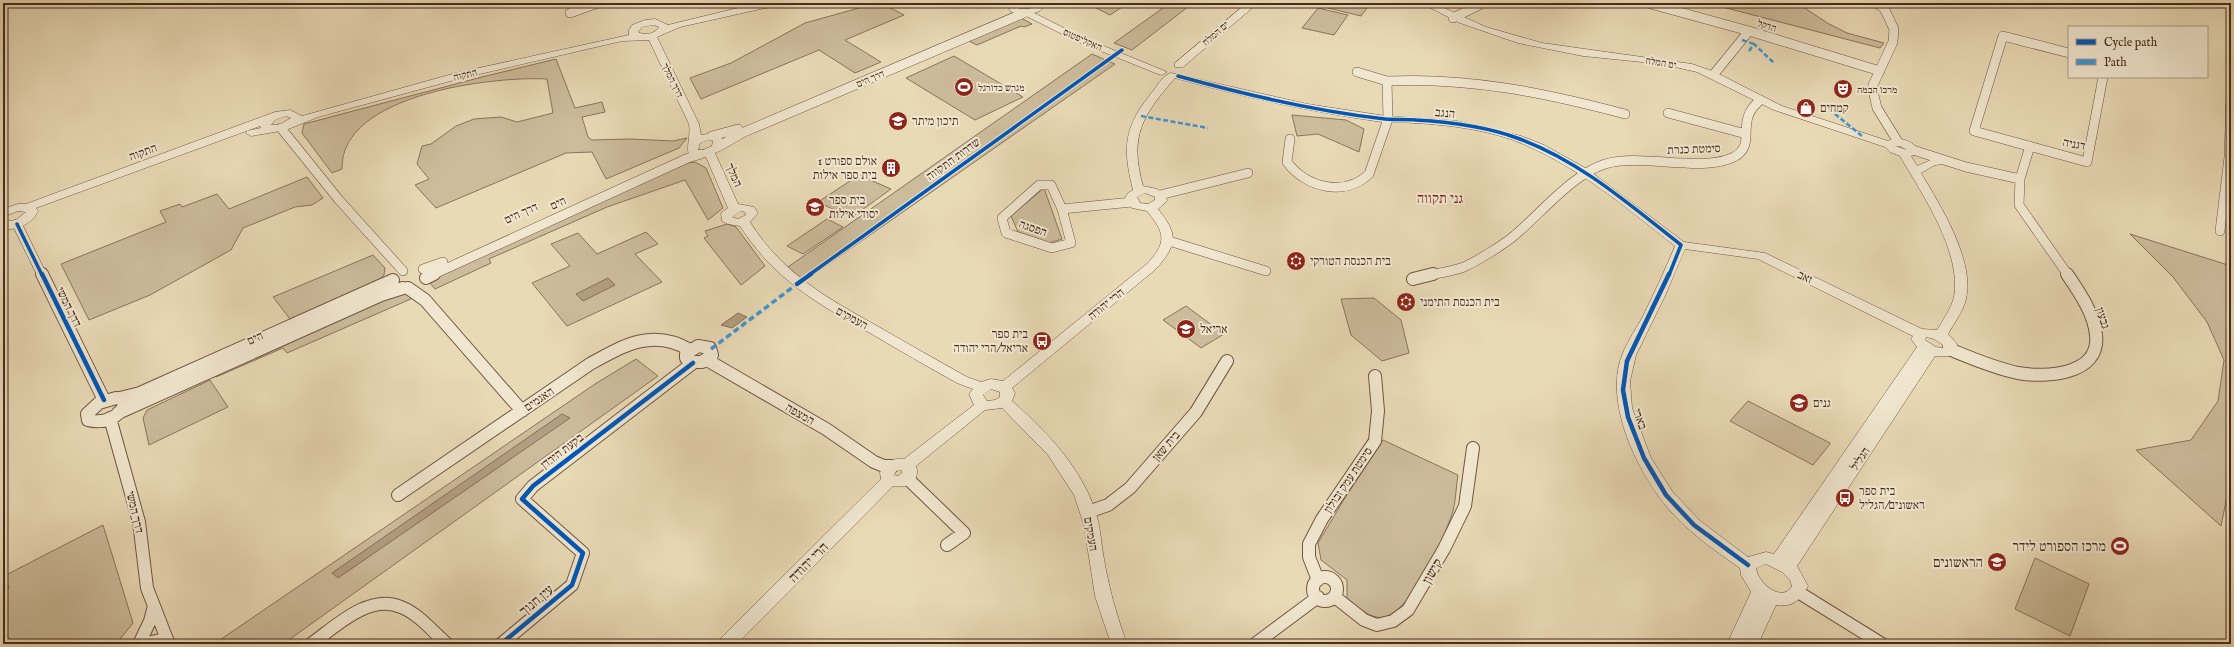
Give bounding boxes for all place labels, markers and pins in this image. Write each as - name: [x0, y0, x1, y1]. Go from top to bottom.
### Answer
- sports icon: מגרש כדורגל: [953, 76, 975, 98]
- theatre icon: מרכז הבמה: [1832, 78, 1854, 100]
- place label: מגרש כדורגל: [978, 82, 1025, 95]
- place label: מרכז הבמה: [1857, 84, 1897, 97]
- shop icon: קמחים: [1795, 97, 1817, 119]
- place label: קמחים: [1820, 101, 1849, 116]
- school or university icon: תיכון מיתר: [887, 110, 909, 132]
- place label: תיכון מיתר: [912, 114, 959, 129]
- place label: אולם ספורט 1 בית ספר אילות: [813, 154, 877, 183]
- building icon: אולם ספורט 1 בית ספר אילות: [880, 157, 902, 179]
- place label: בית ספר יסודי אילות: [829, 193, 878, 222]
- school or university icon: בית ספר יסודי אילות: [804, 196, 826, 218]
- synagogue icon: בית הכנסת הטורקי: [1285, 250, 1307, 272]
- place label: בית הכנסת הטורקי: [1310, 254, 1391, 269]
- synagogue icon: בית הכנסת התימני: [1395, 291, 1417, 313]
- place label: בית הכנסת התימני: [1420, 295, 1500, 310]
- school or university icon: אריאל: [1175, 318, 1197, 340]
- place label: אריאל: [1200, 322, 1228, 337]
- place label: בית ספר אריאל/הרי יהודה: [954, 327, 1028, 356]
- bus stop icon: בית ספר אריאל/הרי יהודה: [1031, 330, 1053, 352]
- school or university icon: גנים: [1788, 392, 1810, 414]
- place label: גנים: [1813, 396, 1831, 411]
- place label: בית ספר ראשונים/הגליל: [1859, 484, 1925, 513]
- bus stop icon: בית ספר ראשונים/הגליל: [1834, 487, 1856, 509]
- sports icon: מרכז הספורט לידר: [2109, 535, 2131, 557]
- place label: מרכז הספורט לידר: [2012, 538, 2106, 556]
- school or university icon: הראשונים: [1986, 551, 2008, 573]
- place label: הראשונים: [1933, 554, 1983, 572]

